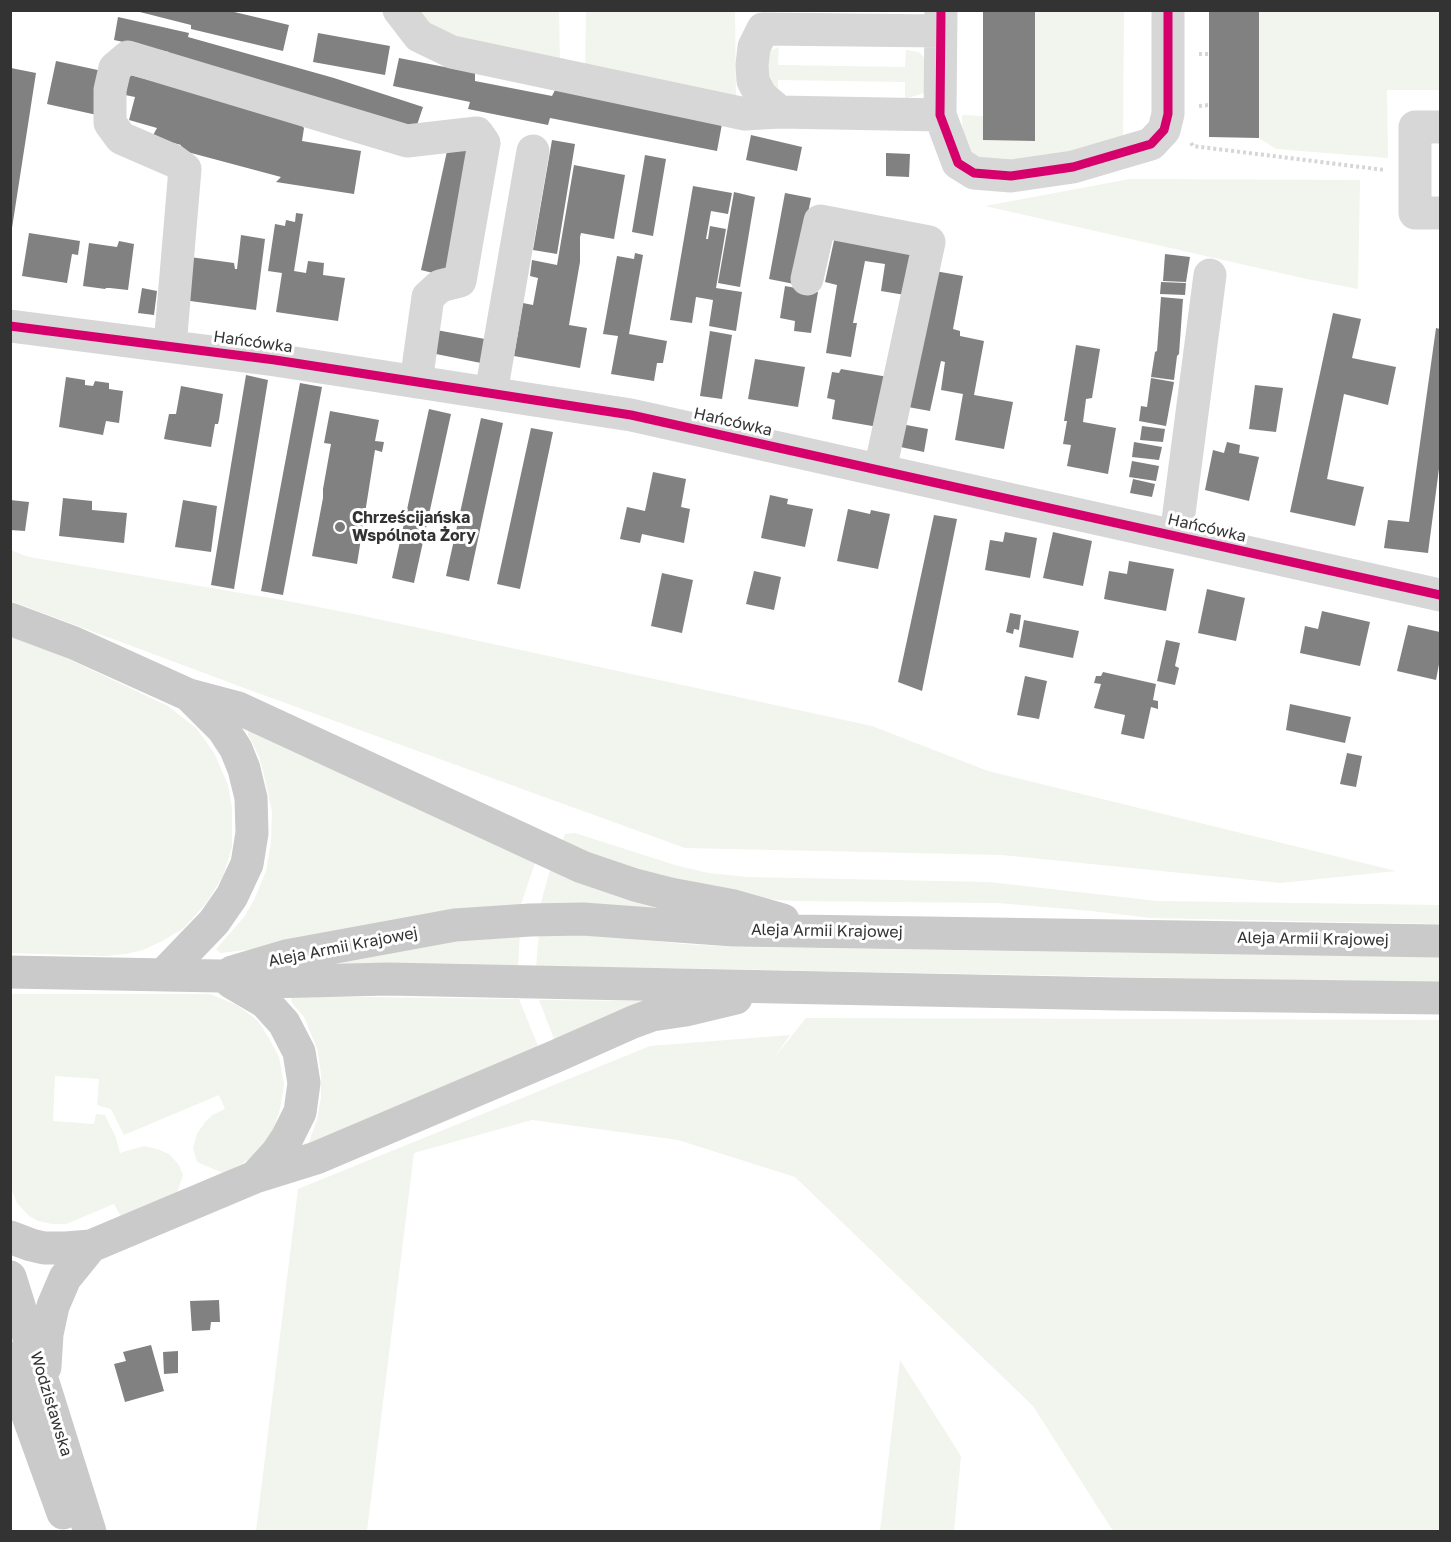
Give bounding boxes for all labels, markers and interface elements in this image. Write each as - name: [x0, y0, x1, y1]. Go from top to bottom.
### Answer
- street label: Hańcówka: [212, 327, 294, 357]
- street label: Hańcówka: [692, 404, 774, 440]
- place label: Chrześcijańska Wspólnota Żory: [352, 508, 476, 546]
- street label: Hańcówka: [1166, 510, 1248, 546]
- marker: Chrześcijańska Wspólnota Żory: [333, 520, 347, 534]
- street label: Aleja Armii Krajowej: [751, 920, 903, 942]
- street label: Aleja Armii Krajowej: [267, 923, 419, 971]
- street label: Aleja Armii Krajowej: [1237, 928, 1389, 950]
- street label: Wodzisławska: [26, 1349, 76, 1459]

